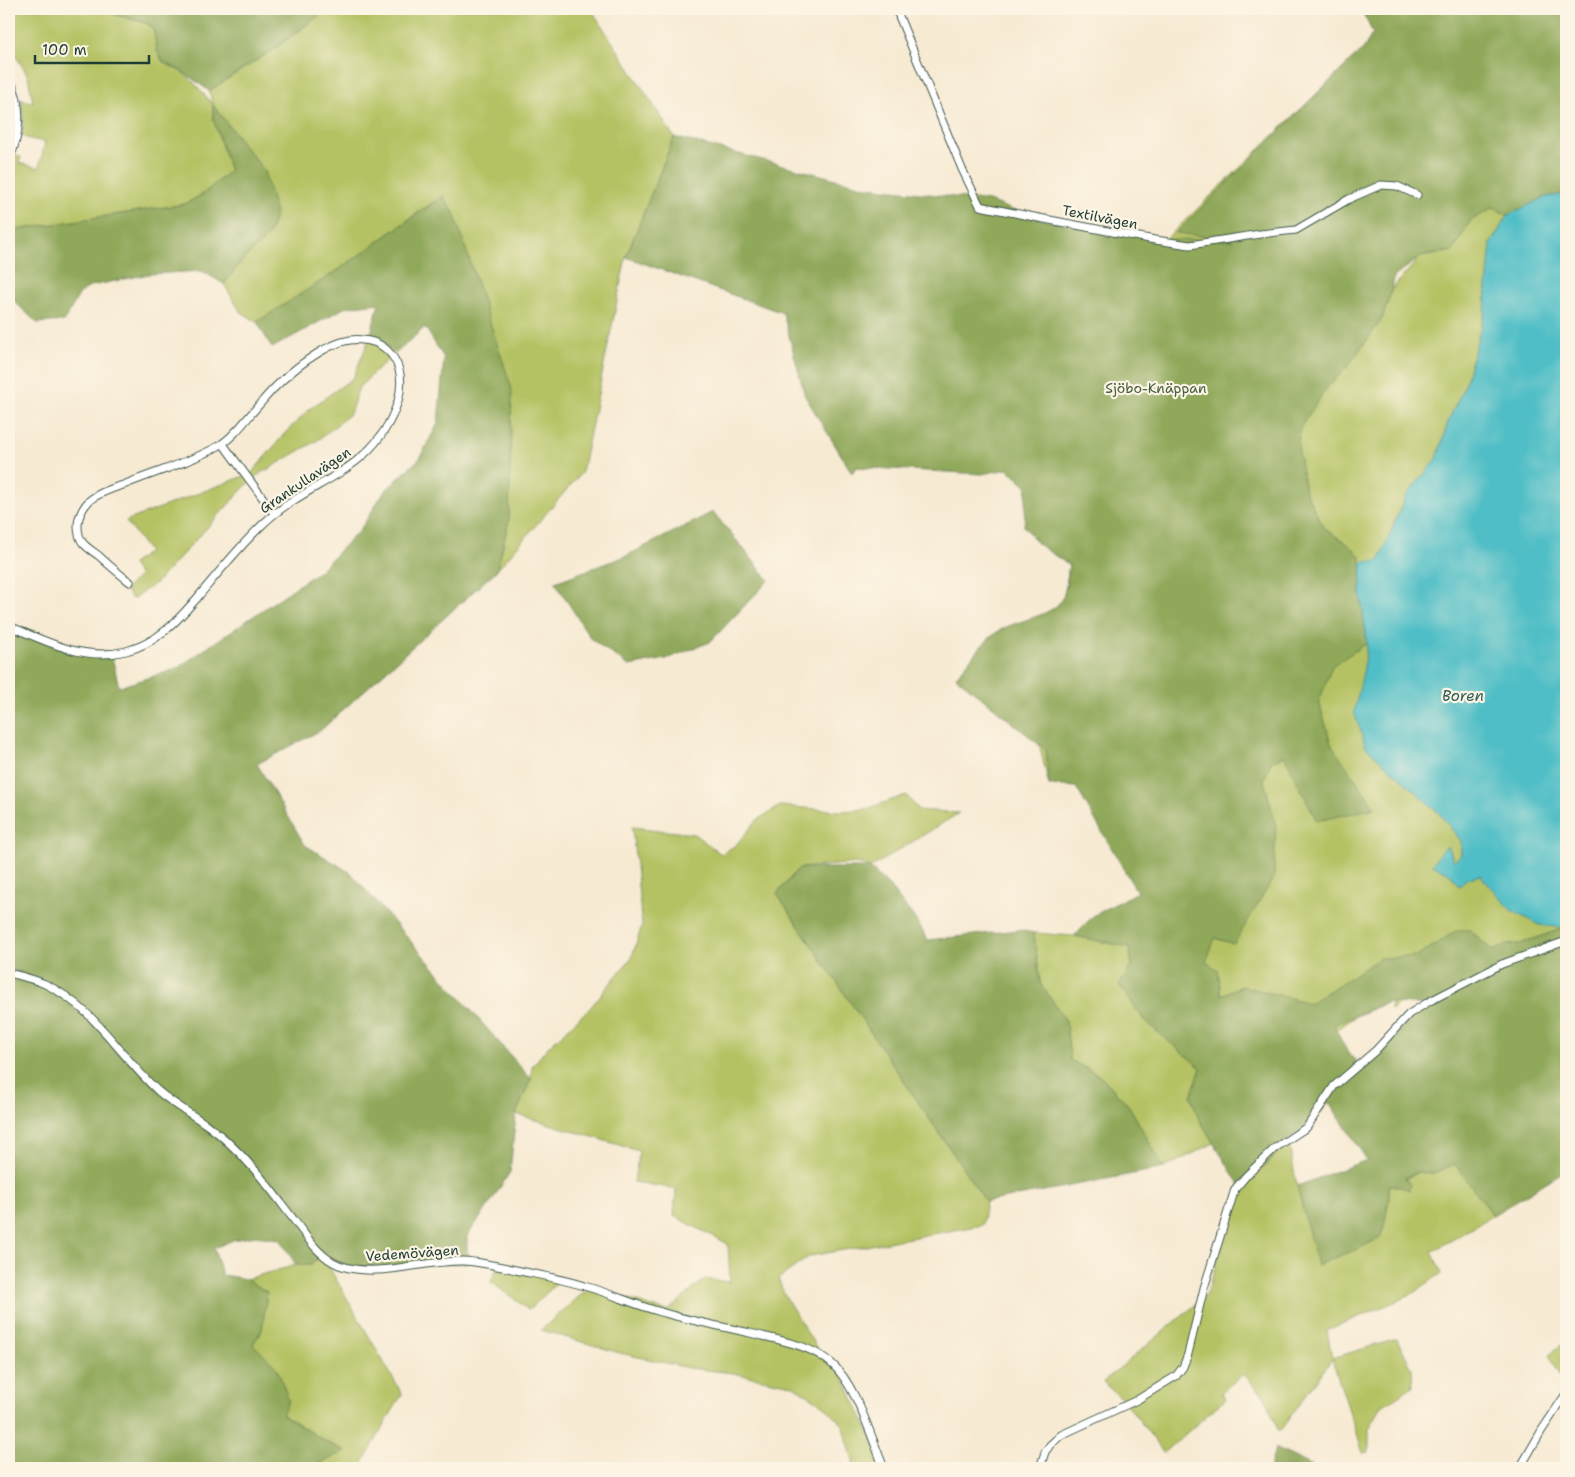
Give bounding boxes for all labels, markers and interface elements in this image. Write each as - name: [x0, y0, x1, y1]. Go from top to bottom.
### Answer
- scale bar: [35, 32, 149, 64]
- text: 100 m: [42, 40, 87, 60]
- street label: Textilvägen: [1061, 201, 1140, 233]
- park label: Sjöbo-Knäppan: [1105, 379, 1207, 397]
- street label: Grankullavägen: [256, 443, 355, 517]
- water label: Boren: [1442, 686, 1484, 706]
- street label: Vedemövägen: [365, 1241, 460, 1265]

